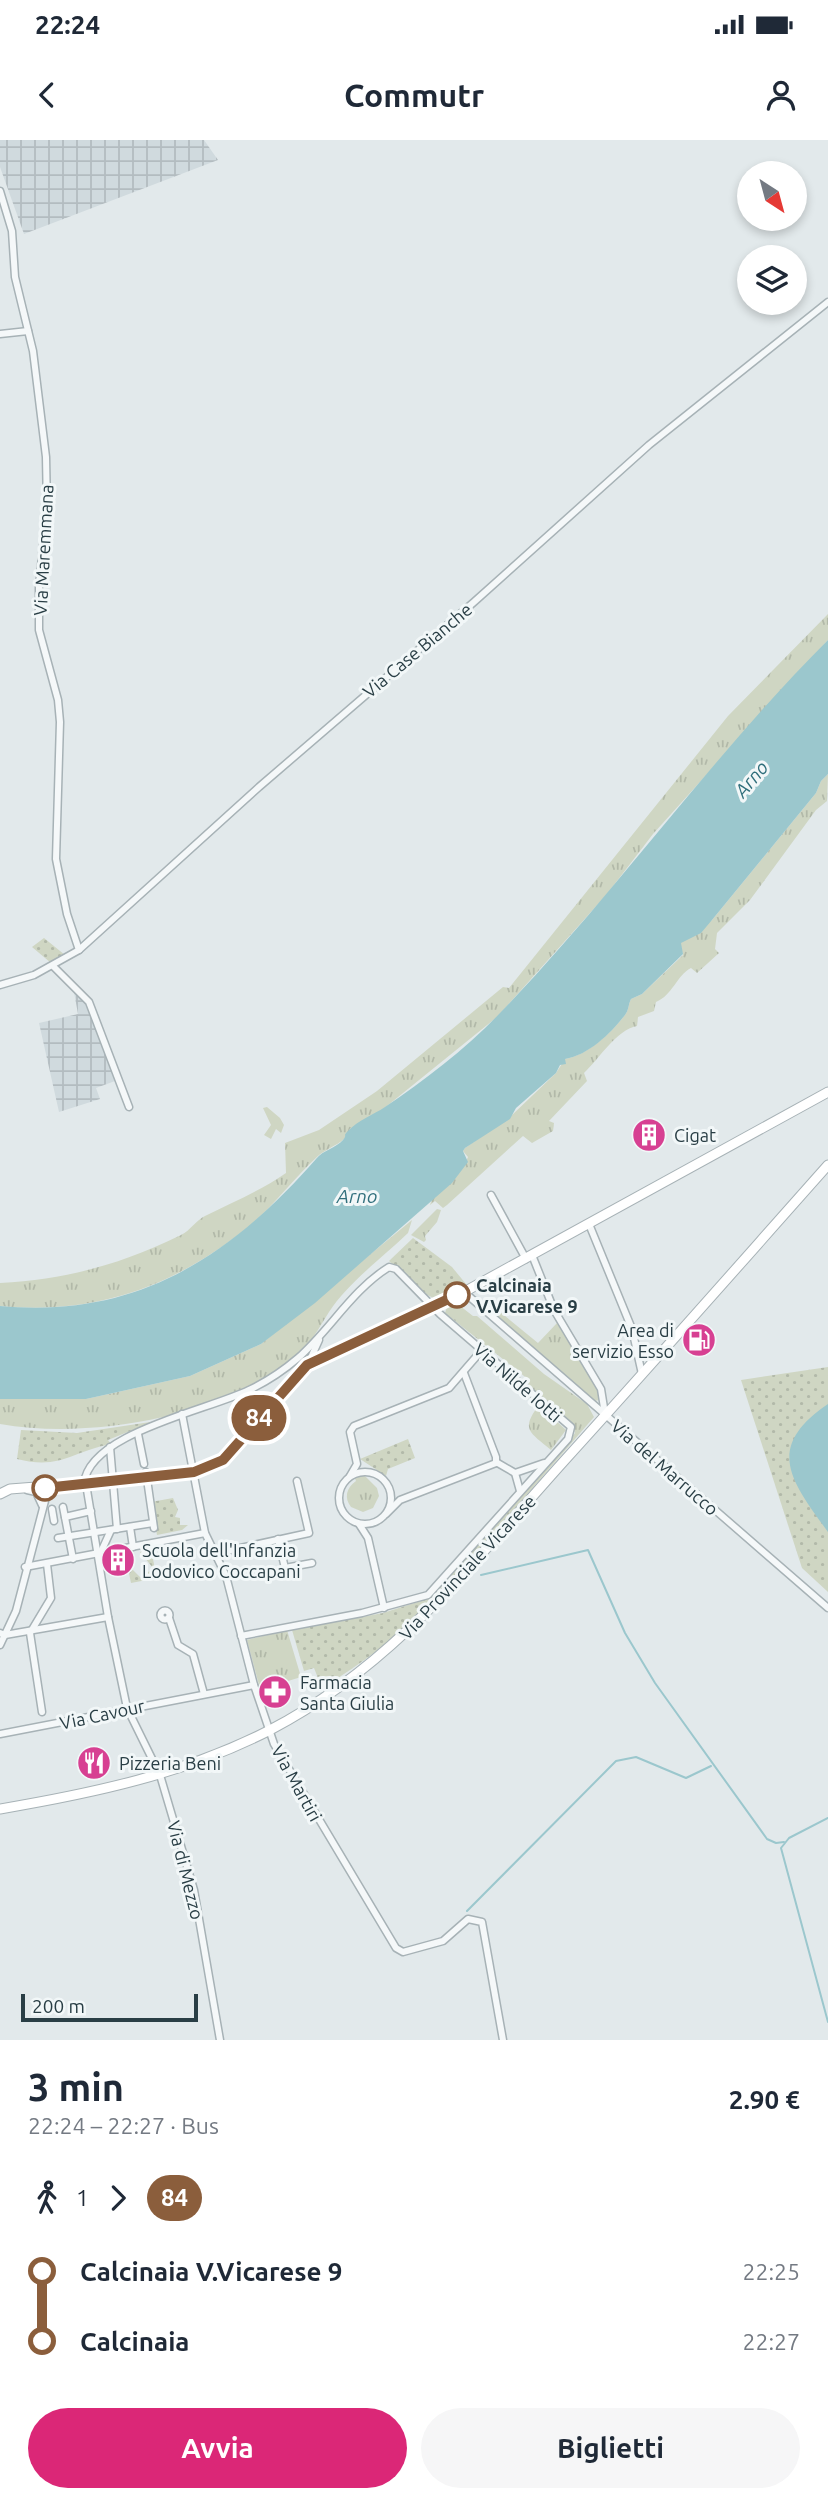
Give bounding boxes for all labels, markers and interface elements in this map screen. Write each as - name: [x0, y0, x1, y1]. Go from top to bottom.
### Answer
- text: 22:24: [35, 10, 100, 39]
- icon: back: [28, 76, 66, 114]
- icon: person: [762, 76, 800, 114]
- text: Commutr: [344, 77, 484, 113]
- north arrow: [737, 161, 807, 231]
- map controls: [737, 161, 807, 315]
- button: layers: [737, 245, 807, 315]
- street label: Via Maremmana: [30, 484, 56, 616]
- street label: Via Case Bianche: [359, 599, 475, 701]
- water label: Arno: [729, 756, 772, 802]
- building icon: Cigat: [630, 1116, 668, 1154]
- place label: Cigat: [674, 1125, 716, 1145]
- water label: Arno: [336, 1185, 377, 1207]
- place label: Calcinaia V.Vicarese 9: [476, 1275, 578, 1316]
- marker: Calcinaia V.Vicarese 9: [444, 1282, 470, 1308]
- place label: Area di servizio Esso: [572, 1320, 674, 1361]
- fuel station icon: Area di servizio Esso: [680, 1321, 718, 1359]
- street label: Via Nilde Iotti: [470, 1338, 566, 1426]
- line badge: 84: [228, 1395, 290, 1441]
- text: 84: [245, 1404, 273, 1431]
- street label: Via del Marrucco: [607, 1415, 723, 1519]
- unlabelled marker: [32, 1475, 58, 1501]
- street label: Via Provinciale Vicarese: [395, 1491, 539, 1643]
- place label: Scuola dell'Infanzia Lodovico Coccapani: [142, 1540, 301, 1581]
- building icon: Scuola dell'Infanzia Lodovico Coccapani: [99, 1541, 137, 1579]
- place label: Farmacia Santa Giulia: [300, 1672, 394, 1713]
- pharmacy icon: Farmacia Santa Giulia: [256, 1673, 294, 1711]
- street label: Via Cavour: [58, 1695, 147, 1733]
- street label: Via Martiri: [268, 1741, 326, 1825]
- restaurant icon: Pizzeria Beni: [75, 1744, 113, 1782]
- place label: Pizzeria Beni: [119, 1753, 221, 1773]
- street label: Via di Mezzo: [164, 1818, 208, 1922]
- scale bar: [21, 1991, 198, 2023]
- text: 200 m: [32, 1995, 85, 2017]
- text: 3 min: [28, 2066, 124, 2108]
- text: 2.90 €: [729, 2085, 800, 2114]
- text: 22:24 – 22:27 · Bus: [28, 2113, 219, 2138]
- icon: walk: [28, 2179, 66, 2217]
- icon: forward: [99, 2179, 137, 2217]
- text: 84: [161, 2184, 188, 2211]
- text: 1: [76, 2185, 89, 2210]
- text: Calcinaia V.Vicarese 9: [80, 2257, 342, 2286]
- text: 22:25: [742, 2259, 800, 2284]
- text: Calcinaia: [80, 2327, 189, 2356]
- text: 22:27: [742, 2329, 800, 2354]
- button: Avvia: [28, 2408, 407, 2488]
- button: Biglietti: [421, 2408, 800, 2488]

